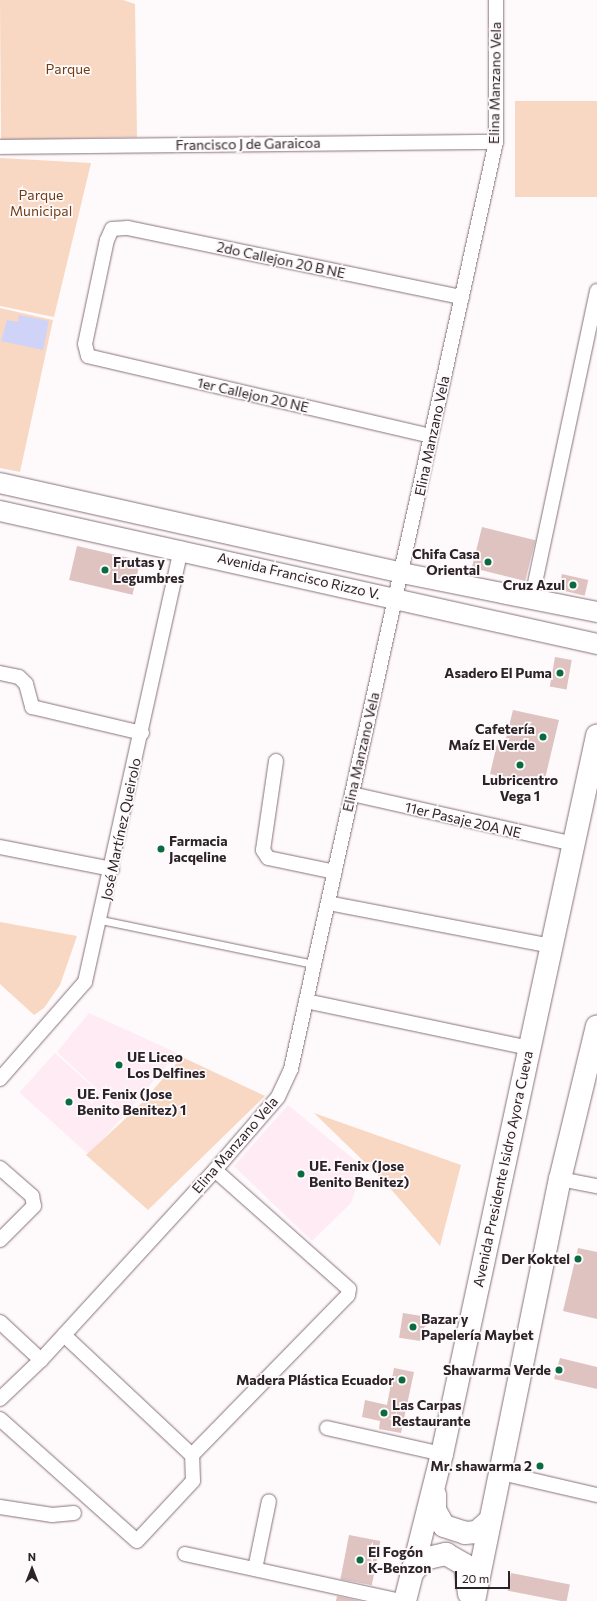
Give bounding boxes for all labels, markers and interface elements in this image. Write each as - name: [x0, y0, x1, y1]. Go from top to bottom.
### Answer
- street label: Elina Manzano Vela: [486, 22, 504, 144]
- park label: Parque: [46, 61, 90, 77]
- street label: Francisco J de Garaicoa: [175, 134, 321, 154]
- park label: Parque Municipal: [10, 187, 72, 220]
- street label: 2do Callejon 20 B NE: [215, 238, 347, 282]
- street label: 1er Callejon 20 NE: [196, 374, 310, 416]
- street label: Elina Manzano Vela: [411, 374, 453, 498]
- place label: Chifa Casa Oriental: [412, 546, 480, 578]
- street label: Avenida Francisco Rizzo V.: [216, 549, 382, 603]
- place label: Frutas y Legumbres: [113, 554, 184, 586]
- marker: Chifa Casa Oriental: [483, 557, 493, 567]
- marker: Frutas y Legumbres: [100, 565, 110, 575]
- place label: Cruz Azul: [503, 577, 565, 593]
- marker: Cruz Azul: [568, 580, 578, 590]
- place label: Asadero El Puma: [444, 665, 552, 681]
- marker: Asadero El Puma: [555, 668, 565, 678]
- street label: Elina Manzano Vela: [339, 691, 383, 813]
- place label: Cafetería Maíz El Verde: [448, 721, 535, 754]
- marker: Cafetería Maíz El Verde: [538, 732, 548, 742]
- street label: José Martínez Queirolo: [98, 756, 144, 902]
- marker: Lubricentro Vega 1: [515, 760, 525, 770]
- place label: Lubricentro Vega 1: [482, 772, 558, 804]
- street label: 11er Pasaje 20A NE: [403, 798, 523, 842]
- place label: Farmacia Jacqeline: [169, 833, 228, 866]
- marker: Farmacia Jacqeline: [156, 844, 166, 854]
- place label: UE Liceo Los Delfines: [127, 1049, 206, 1082]
- street label: Avenida Presidente Isidro Ayora Cueva: [470, 1049, 536, 1289]
- marker: UE Liceo Los Delfines: [114, 1060, 124, 1070]
- place label: UE. Fenix (Jose Benito Benitez) 1: [77, 1086, 186, 1118]
- street label: Elina Manzano Vela: [189, 1093, 281, 1197]
- marker: UE. Fenix (Jose Benito Benitez) 1: [64, 1097, 74, 1107]
- place label: UE. Fenix (Jose Benito Benitez): [309, 1158, 409, 1190]
- marker: UE. Fenix (Jose Benito Benitez): [296, 1169, 306, 1179]
- place label: Der Koktel: [501, 1251, 570, 1267]
- marker: Der Koktel: [573, 1254, 583, 1264]
- place label: Bazar y Papelería Maybet: [421, 1311, 534, 1344]
- marker: Bazar y Papelería Maybet: [408, 1322, 418, 1332]
- place label: Shawarma Verde: [443, 1362, 551, 1378]
- marker: Shawarma Verde: [554, 1365, 564, 1375]
- place label: Madera Plástica Ecuador: [236, 1372, 394, 1388]
- marker: Madera Plástica Ecuador: [397, 1375, 407, 1385]
- place label: Las Carpas Restaurante: [392, 1397, 471, 1430]
- marker: Las Carpas Restaurante: [379, 1408, 389, 1418]
- place label: Mr. shawarma 2: [430, 1458, 532, 1474]
- marker: Mr. shawarma 2: [535, 1461, 545, 1471]
- place label: El Fogón K-Benzon: [368, 1544, 431, 1576]
- north arrow: [12, 1549, 52, 1589]
- text: N: [28, 1550, 36, 1563]
- marker: El Fogón K-Benzon: [355, 1555, 365, 1565]
- scale bar: [457, 1563, 512, 1589]
- text: 20 m: [462, 1571, 489, 1585]

